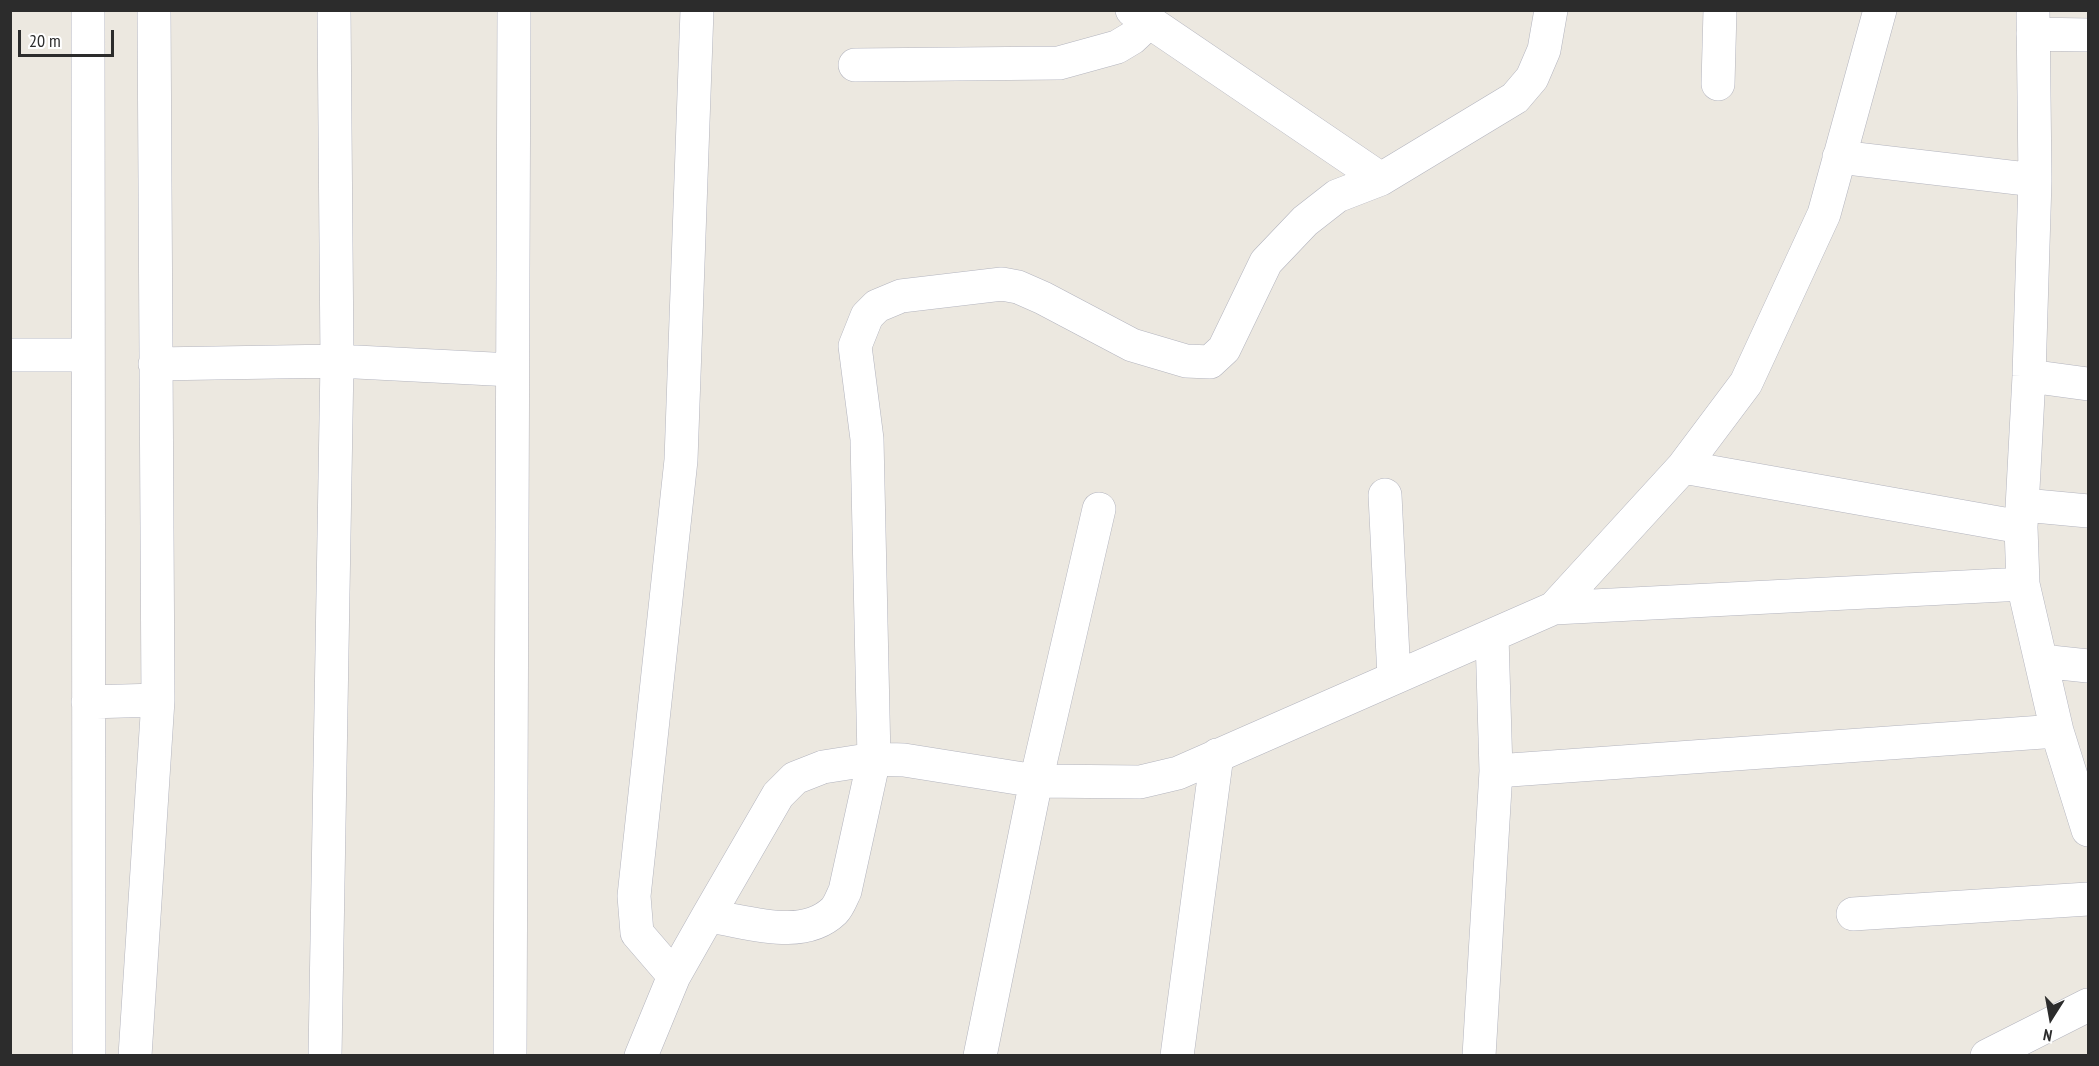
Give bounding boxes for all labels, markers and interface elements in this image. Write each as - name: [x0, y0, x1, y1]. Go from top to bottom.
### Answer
- scale bar: [21, 18, 117, 56]
- text: 20 m: [29, 29, 61, 52]
- north arrow: [2021, 988, 2081, 1048]
- text: N: [2041, 1025, 2054, 1046]

